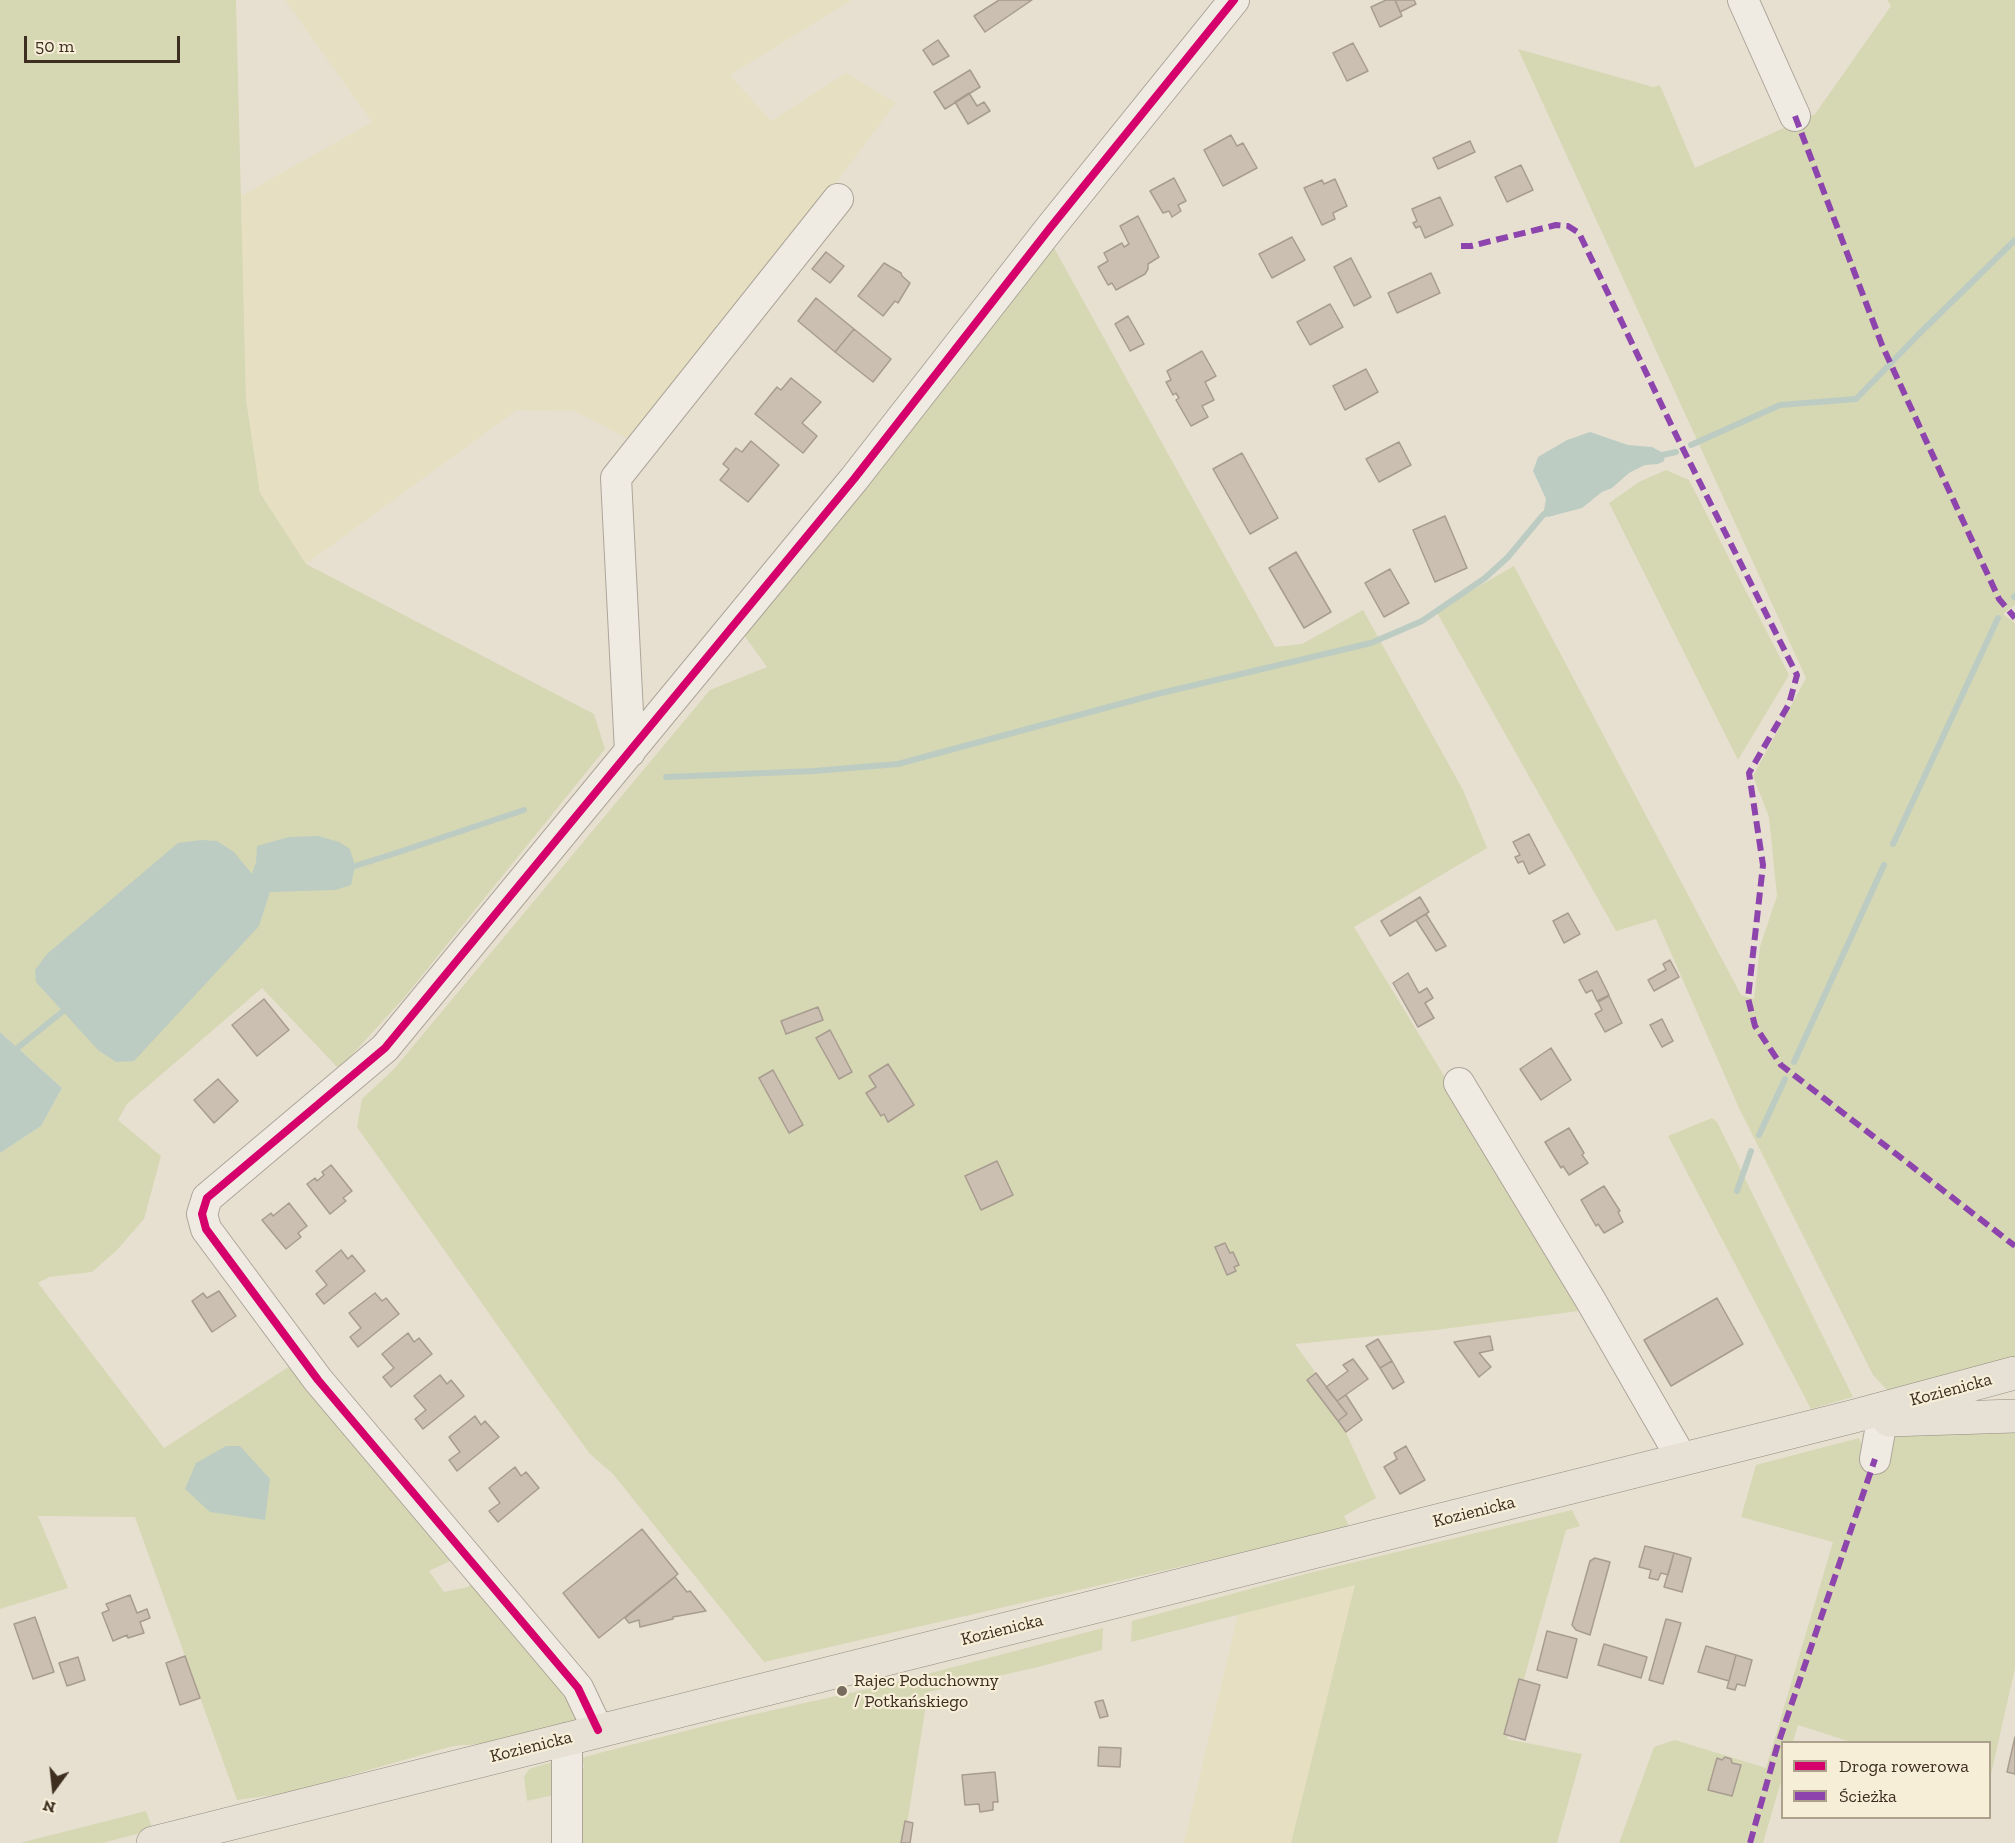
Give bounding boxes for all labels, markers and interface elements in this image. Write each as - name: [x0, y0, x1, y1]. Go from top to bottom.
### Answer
- scale bar: [27, 24, 183, 62]
- text: 50 m: [35, 35, 74, 57]
- street label: Kozienicka: [1908, 1369, 1994, 1411]
- street label: Kozienicka: [1431, 1491, 1517, 1533]
- street label: Kozienicka: [959, 1609, 1045, 1651]
- place label: Rajec Poduchowny / Potkańskiego: [854, 1670, 999, 1712]
- marker: Rajec Poduchowny / Potkańskiego: [835, 1684, 849, 1698]
- street label: Kozienicka: [488, 1726, 574, 1768]
- legend: [1781, 1741, 1991, 1819]
- text: Droga rowerowa: [1839, 1755, 1969, 1777]
- north arrow: [24, 1759, 84, 1819]
- text: Ścieżka: [1839, 1785, 1897, 1807]
- text: N: [41, 1796, 58, 1818]

